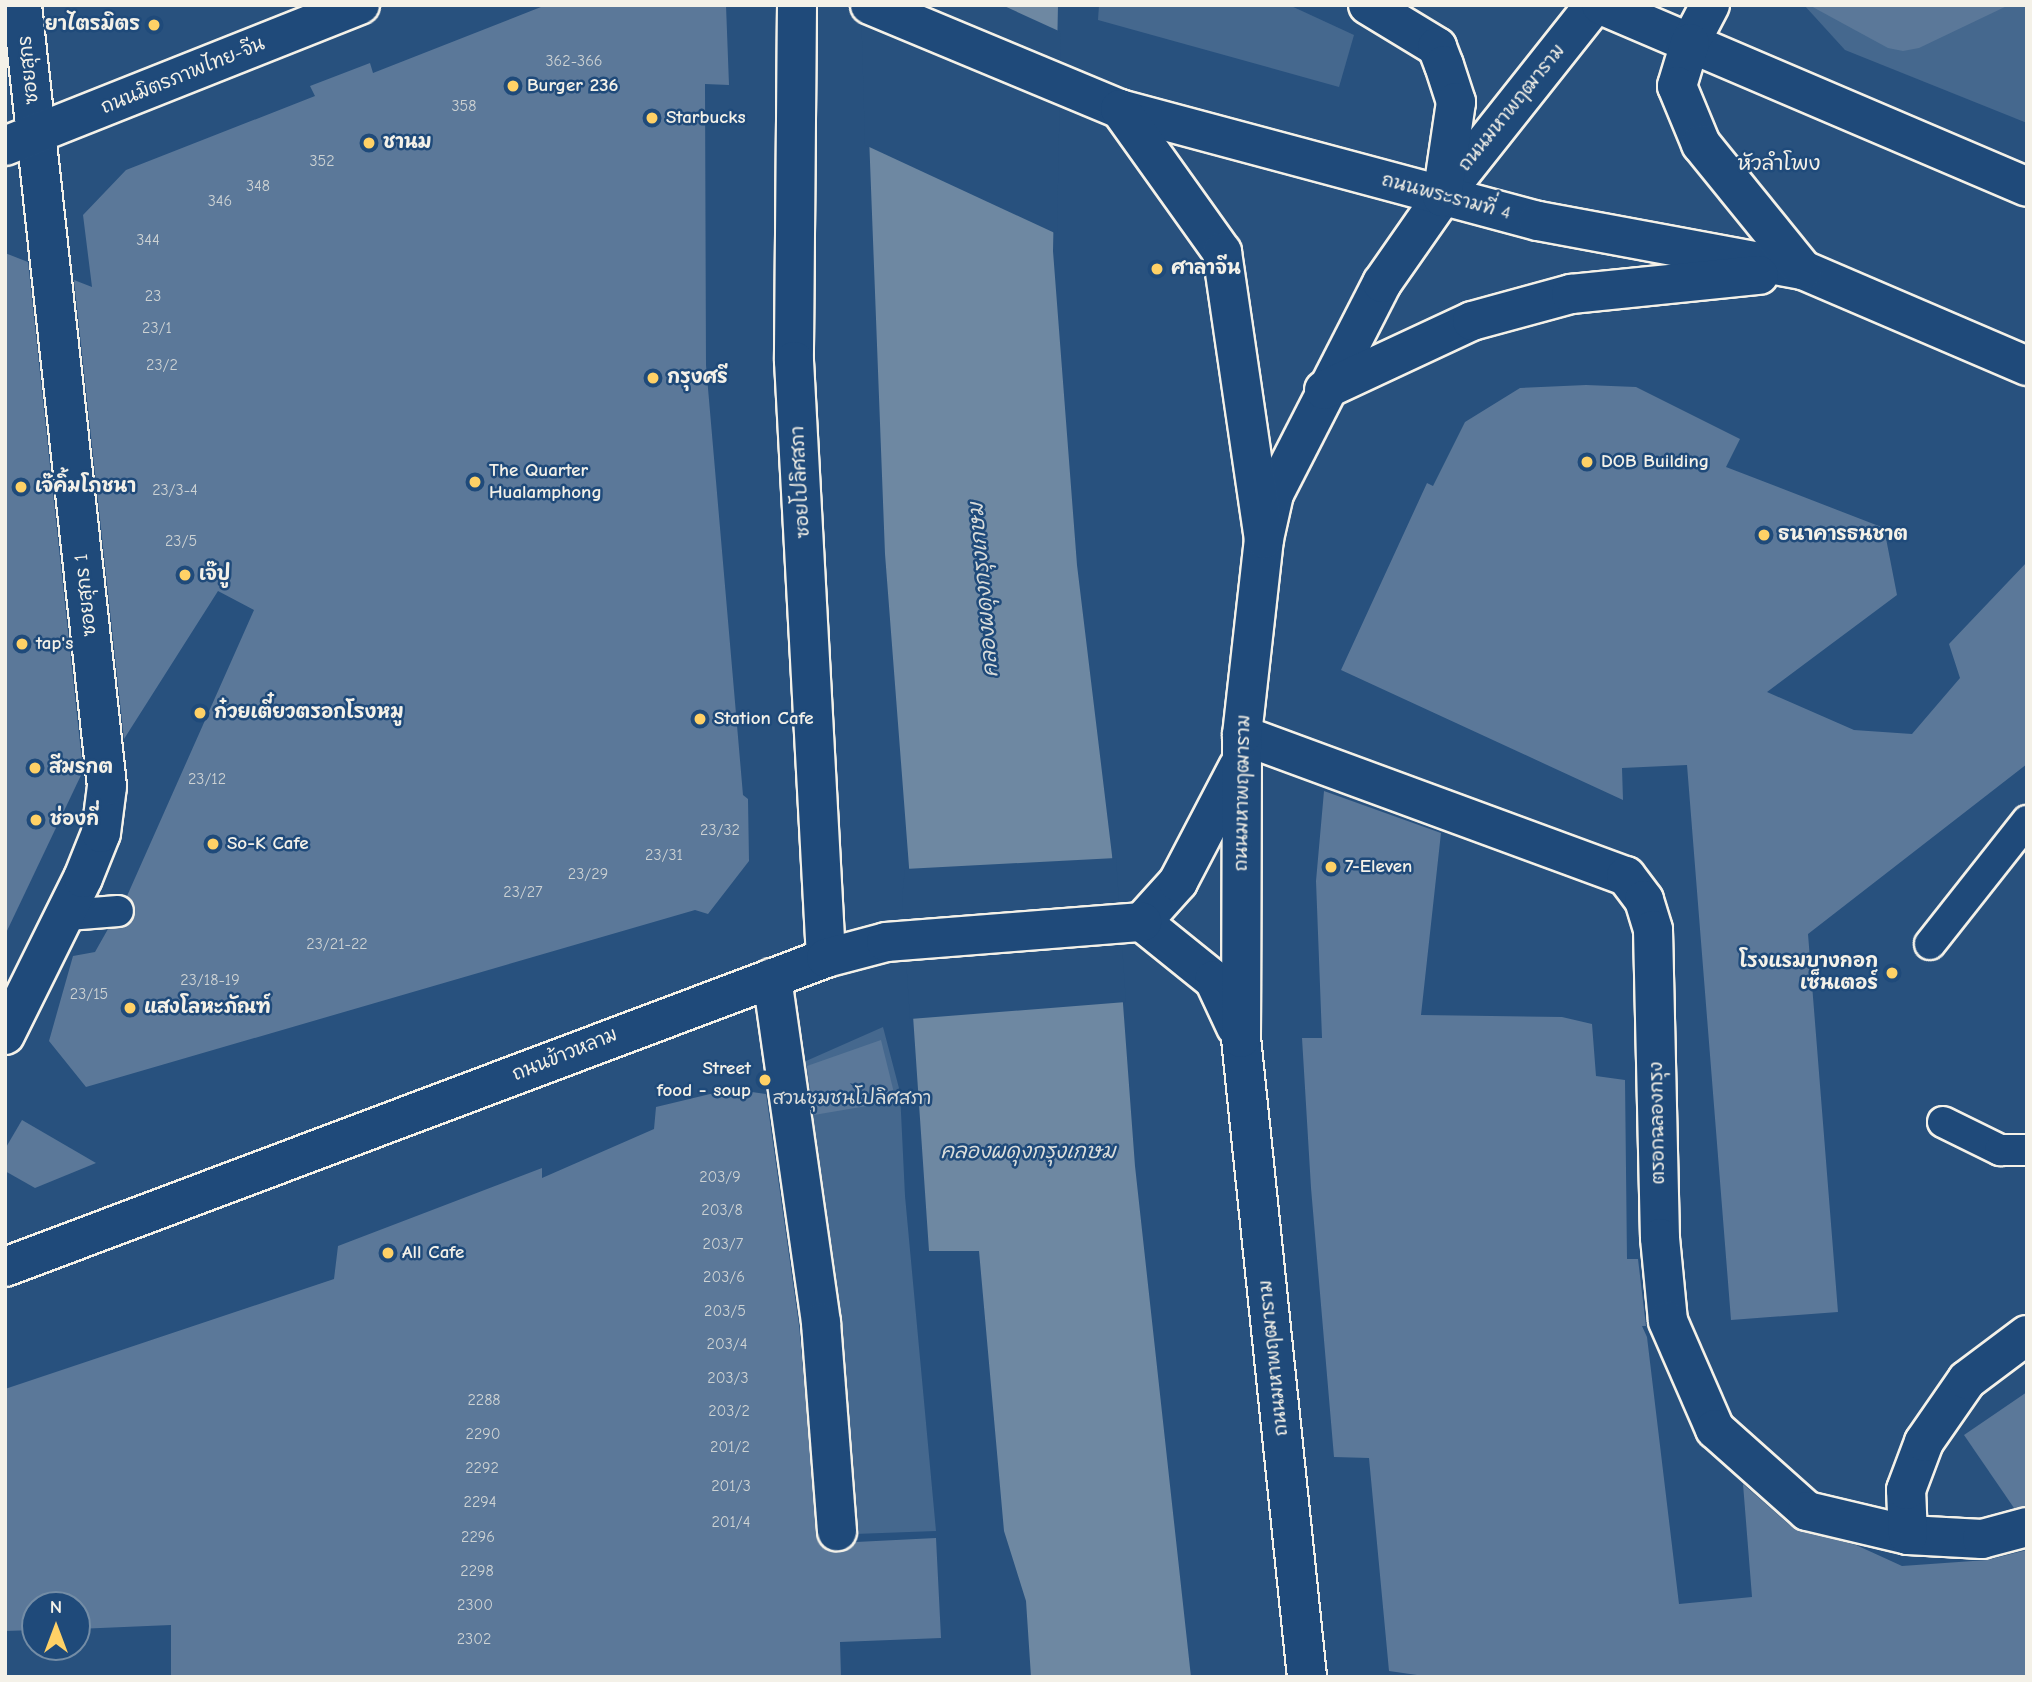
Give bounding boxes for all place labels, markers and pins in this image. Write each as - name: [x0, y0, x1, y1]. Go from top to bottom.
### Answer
- place label: ยาไตรมิตร: [45, 14, 140, 36]
- marker: ยาไตรมิตร: [146, 17, 162, 33]
- place label: Burger 236: [527, 75, 618, 97]
- marker: Burger 236: [505, 78, 521, 94]
- place label: Starbucks: [666, 107, 746, 129]
- marker: Starbucks: [644, 110, 660, 126]
- place label: ชานม: [383, 132, 432, 154]
- marker: ชานม: [361, 135, 377, 151]
- place label: ศาลาจีน: [1171, 258, 1241, 280]
- marker: ศาลาจีน: [1149, 261, 1165, 277]
- place label: กรุงศรี: [667, 367, 728, 389]
- marker: กรุงศรี: [645, 370, 661, 386]
- place label: DOB Building: [1601, 451, 1709, 473]
- marker: DOB Building: [1579, 454, 1595, 470]
- place label: The Quarter Hualamphong: [489, 460, 602, 504]
- marker: The Quarter Hualamphong: [467, 474, 483, 490]
- place label: เจ๊คิ้มโภชนา: [35, 476, 136, 498]
- marker: เจ๊คิ้มโภชนา: [13, 479, 29, 495]
- place label: ธนาคารธนชาต: [1778, 524, 1908, 546]
- marker: ธนาคารธนชาต: [1756, 527, 1772, 543]
- place label: เจ๊ปู: [199, 564, 230, 586]
- marker: เจ๊ปู: [177, 567, 193, 583]
- place label: tap's: [36, 633, 73, 655]
- marker: tap's: [14, 636, 30, 652]
- place label: ก๋วยเตี๋ยวตรอกโรงหมู: [214, 702, 404, 724]
- marker: ก๋วยเตี๋ยวตรอกโรงหมู: [192, 705, 208, 721]
- place label: Station Cafe: [714, 708, 814, 730]
- marker: Station Cafe: [692, 711, 708, 727]
- place label: สีมรกต: [49, 757, 113, 779]
- marker: สีมรกต: [27, 760, 43, 776]
- place label: ช่องกี่: [50, 809, 99, 831]
- marker: ช่องกี่: [28, 812, 44, 828]
- place label: So-K Cafe: [227, 833, 309, 855]
- marker: So-K Cafe: [205, 836, 221, 852]
- place label: 7-Eleven: [1345, 856, 1412, 878]
- marker: 7-Eleven: [1323, 859, 1339, 875]
- place label: โรงแรมบางกอก เซ็นเตอร์: [1739, 951, 1878, 995]
- marker: โรงแรมบางกอก เซ็นเตอร์: [1884, 965, 1900, 981]
- place label: แสงโลหะภัณฑ์: [144, 997, 271, 1019]
- marker: แสงโลหะภัณฑ์: [122, 1000, 138, 1016]
- place label: Street food - soup: [657, 1058, 751, 1102]
- marker: Street food - soup: [757, 1072, 773, 1088]
- place label: All Cafe: [402, 1242, 464, 1264]
- marker: All Cafe: [380, 1245, 396, 1261]

